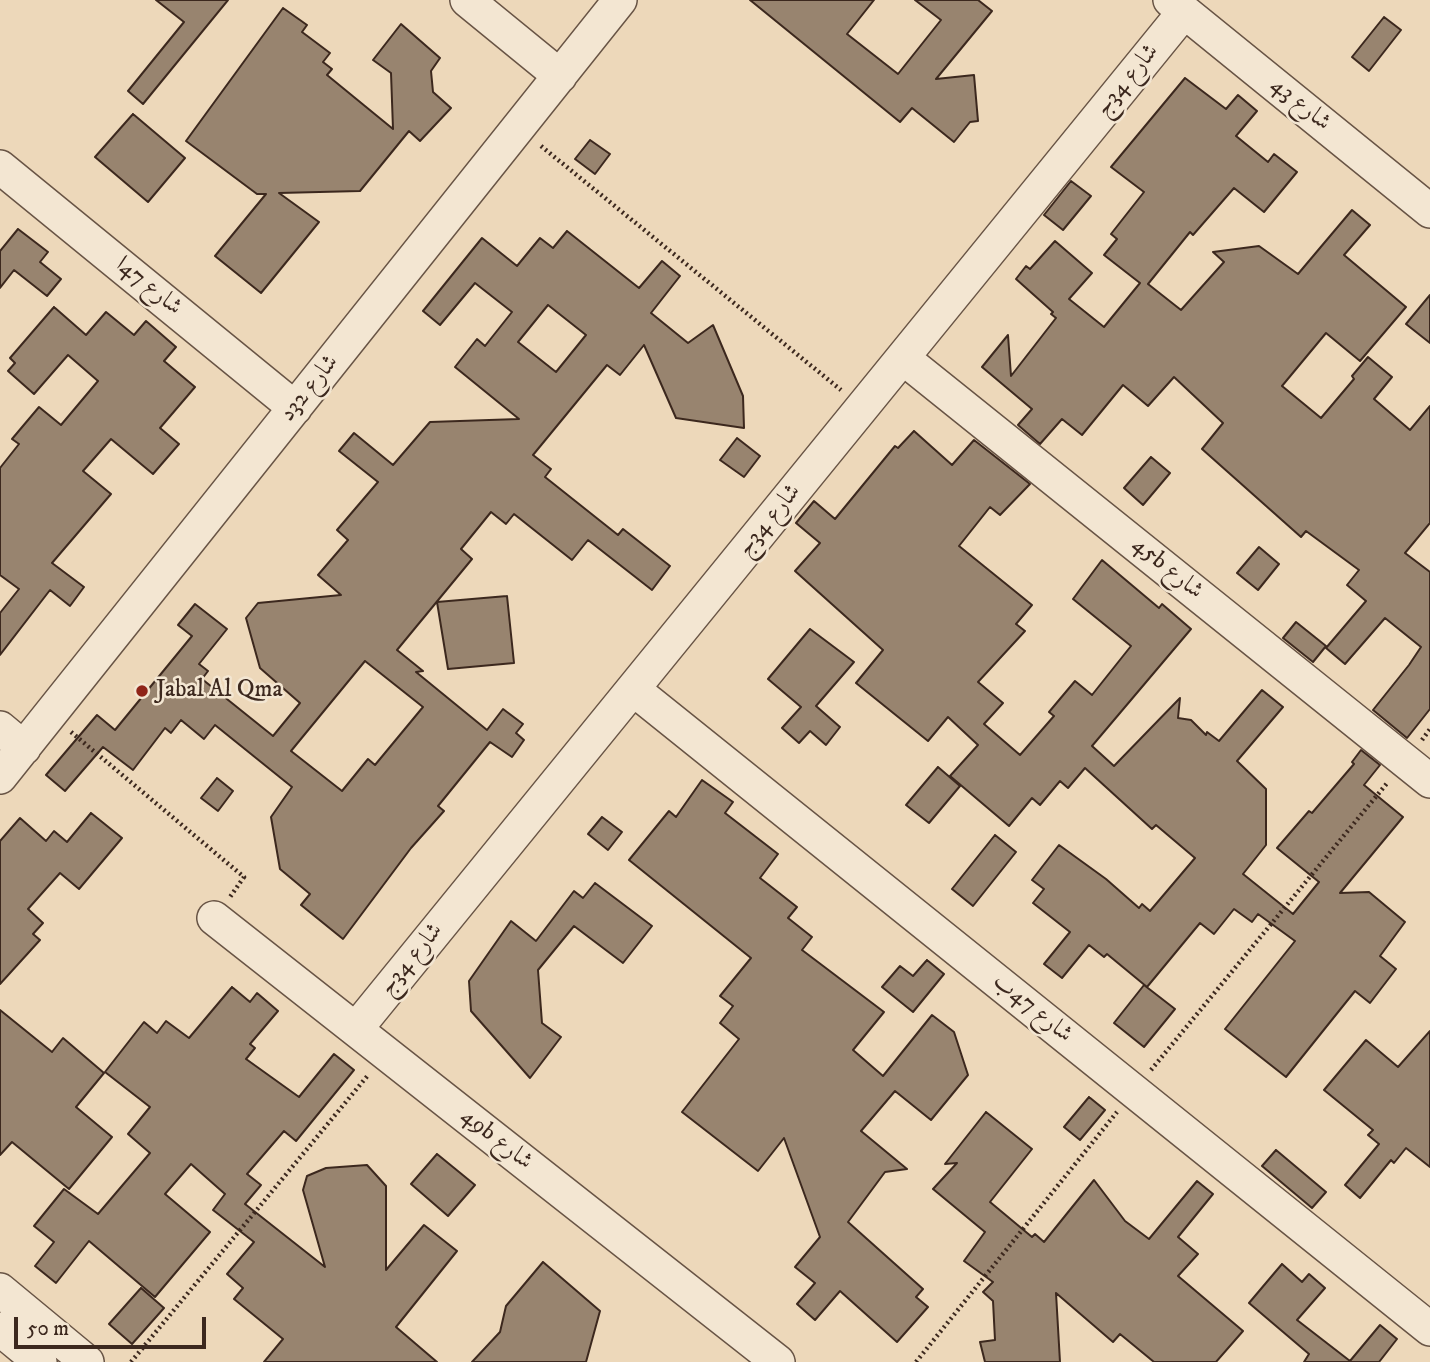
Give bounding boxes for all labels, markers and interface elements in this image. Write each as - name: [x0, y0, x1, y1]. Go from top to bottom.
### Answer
- street label: شارع 34ج: [1090, 39, 1166, 123]
- street label: شارع 43: [1264, 72, 1336, 138]
- street label: شارع 47ا: [109, 251, 187, 323]
- street label: شارع 32د: [274, 349, 346, 429]
- street label: شارع 34ج: [732, 479, 808, 563]
- street label: 45b شارع: [1125, 531, 1209, 607]
- place label: Jabal Al Qma: [156, 677, 283, 705]
- marker: Jabal Al Qma: [134, 683, 150, 699]
- street label: شارع 34ج: [374, 918, 450, 1002]
- street label: شارع 47ب: [986, 968, 1078, 1050]
- street label: 49b شارع: [454, 1103, 538, 1177]
- scale bar: [18, 1302, 210, 1346]
- text: 50 m: [27, 1316, 69, 1342]

